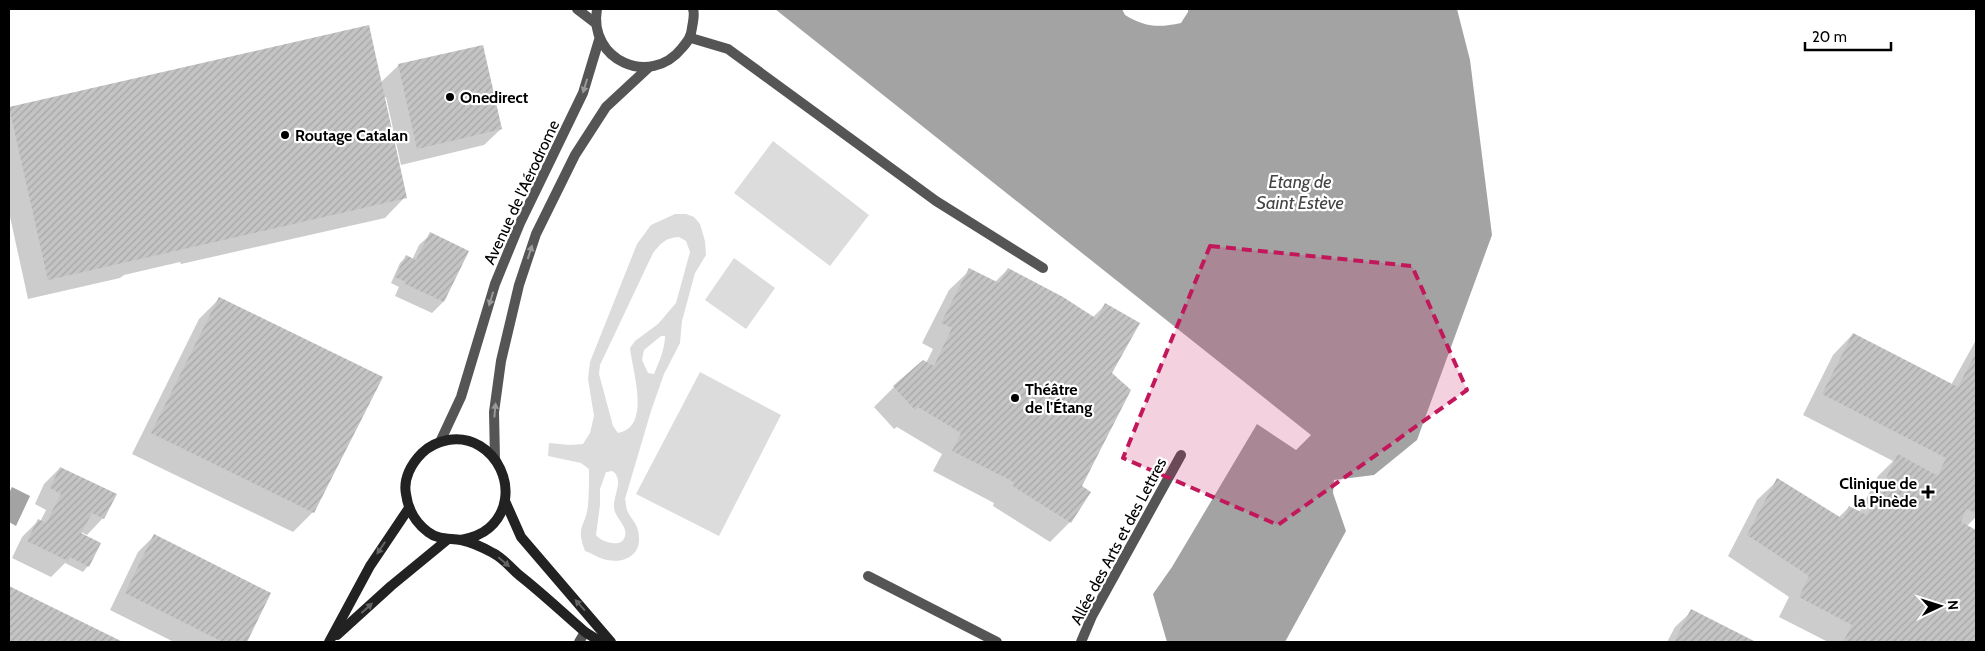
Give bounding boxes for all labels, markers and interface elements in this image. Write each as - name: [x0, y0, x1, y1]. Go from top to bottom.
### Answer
- scale bar: [1805, 20, 1891, 52]
- text: 20 m: [1812, 28, 1847, 46]
- one-way arrow: [581, 79, 589, 94]
- place label: Onedirect: [460, 88, 529, 107]
- marker: Onedirect: [444, 91, 456, 103]
- street label: Avenue de l'Aérodrome: [480, 117, 563, 267]
- place label: Routage Catalan: [295, 126, 408, 145]
- marker: Routage Catalan: [279, 129, 291, 141]
- water label: Etang de Saint Estève: [1256, 171, 1344, 214]
- one-way arrow: [527, 244, 534, 259]
- one-way arrow: [487, 291, 494, 306]
- place label: Théâtre de l'Étang: [1025, 380, 1092, 417]
- marker: Théâtre de l'Étang: [1009, 392, 1021, 404]
- one-way arrow: [491, 402, 499, 418]
- street label: Allée des Arts et des Lettres: [1066, 454, 1171, 628]
- place label: Clinique de la Pinède: [1839, 474, 1917, 511]
- marker: Clinique de la Pinède: [1921, 485, 1935, 499]
- one-way arrow: [376, 542, 386, 555]
- one-way arrow: [498, 556, 511, 567]
- north arrow: [1915, 581, 1965, 631]
- one-way arrow: [574, 599, 586, 611]
- text: N: [1944, 600, 1962, 611]
- one-way arrow: [360, 602, 373, 613]

